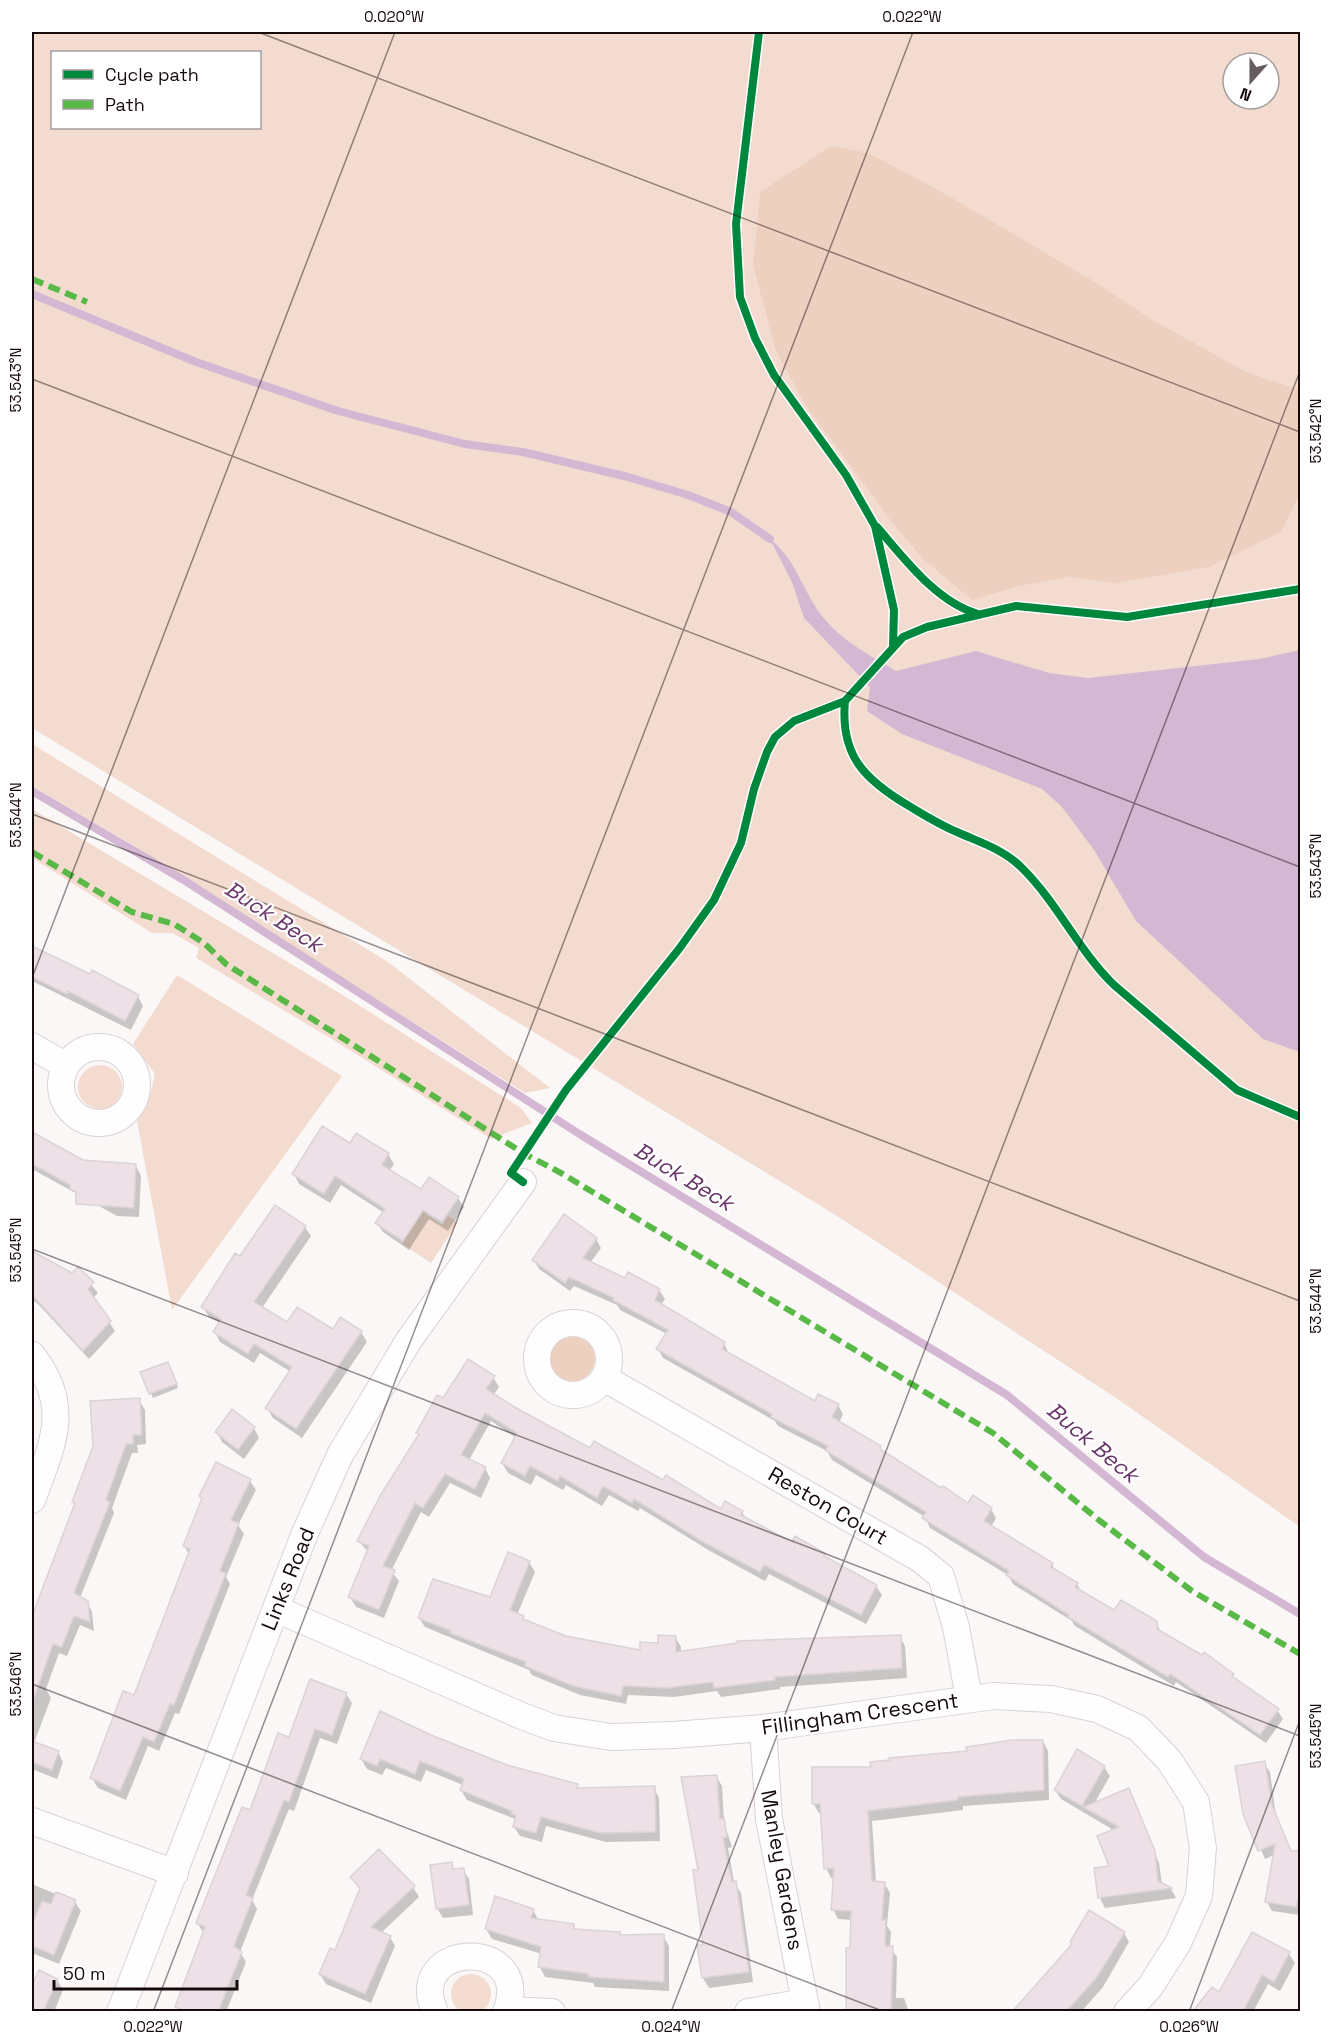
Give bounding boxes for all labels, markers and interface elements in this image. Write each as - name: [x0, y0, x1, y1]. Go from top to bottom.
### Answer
- text: 0.020°W: [364, 7, 424, 26]
- text: 0.022°W: [882, 7, 942, 26]
- legend: [51, 51, 261, 129]
- north arrow: [1221, 51, 1281, 111]
- text: Cycle path: [105, 63, 199, 86]
- text: N: [1237, 83, 1255, 106]
- text: Path: [105, 93, 145, 116]
- text: 53.543°N: [6, 348, 25, 412]
- text: 53.542°N: [1306, 399, 1325, 463]
- text: 53.544°N: [6, 782, 25, 848]
- text: 53.543°N: [1306, 834, 1325, 898]
- water label: Buck Beck: [220, 874, 330, 959]
- water label: Buck Beck: [629, 1135, 741, 1218]
- text: 53.545°N: [6, 1218, 25, 1282]
- text: 53.544°N: [1306, 1268, 1325, 1334]
- water label: Buck Beck: [1041, 1396, 1146, 1490]
- street label: Reston Court: [764, 1460, 893, 1551]
- street label: Links Road: [255, 1523, 320, 1634]
- text: 53.546°N: [6, 1651, 25, 1717]
- street label: Fillingham Crescent: [760, 1686, 960, 1741]
- text: 53.545°N: [1306, 1704, 1325, 1768]
- street label: Manley Gardens: [755, 1788, 810, 1952]
- scale bar: [54, 1953, 237, 1991]
- text: 50 m: [63, 1962, 105, 1985]
- text: 0.022°W: [123, 2017, 183, 2036]
- text: 0.024°W: [641, 2017, 701, 2036]
- text: 0.026°W: [1159, 2017, 1219, 2036]

